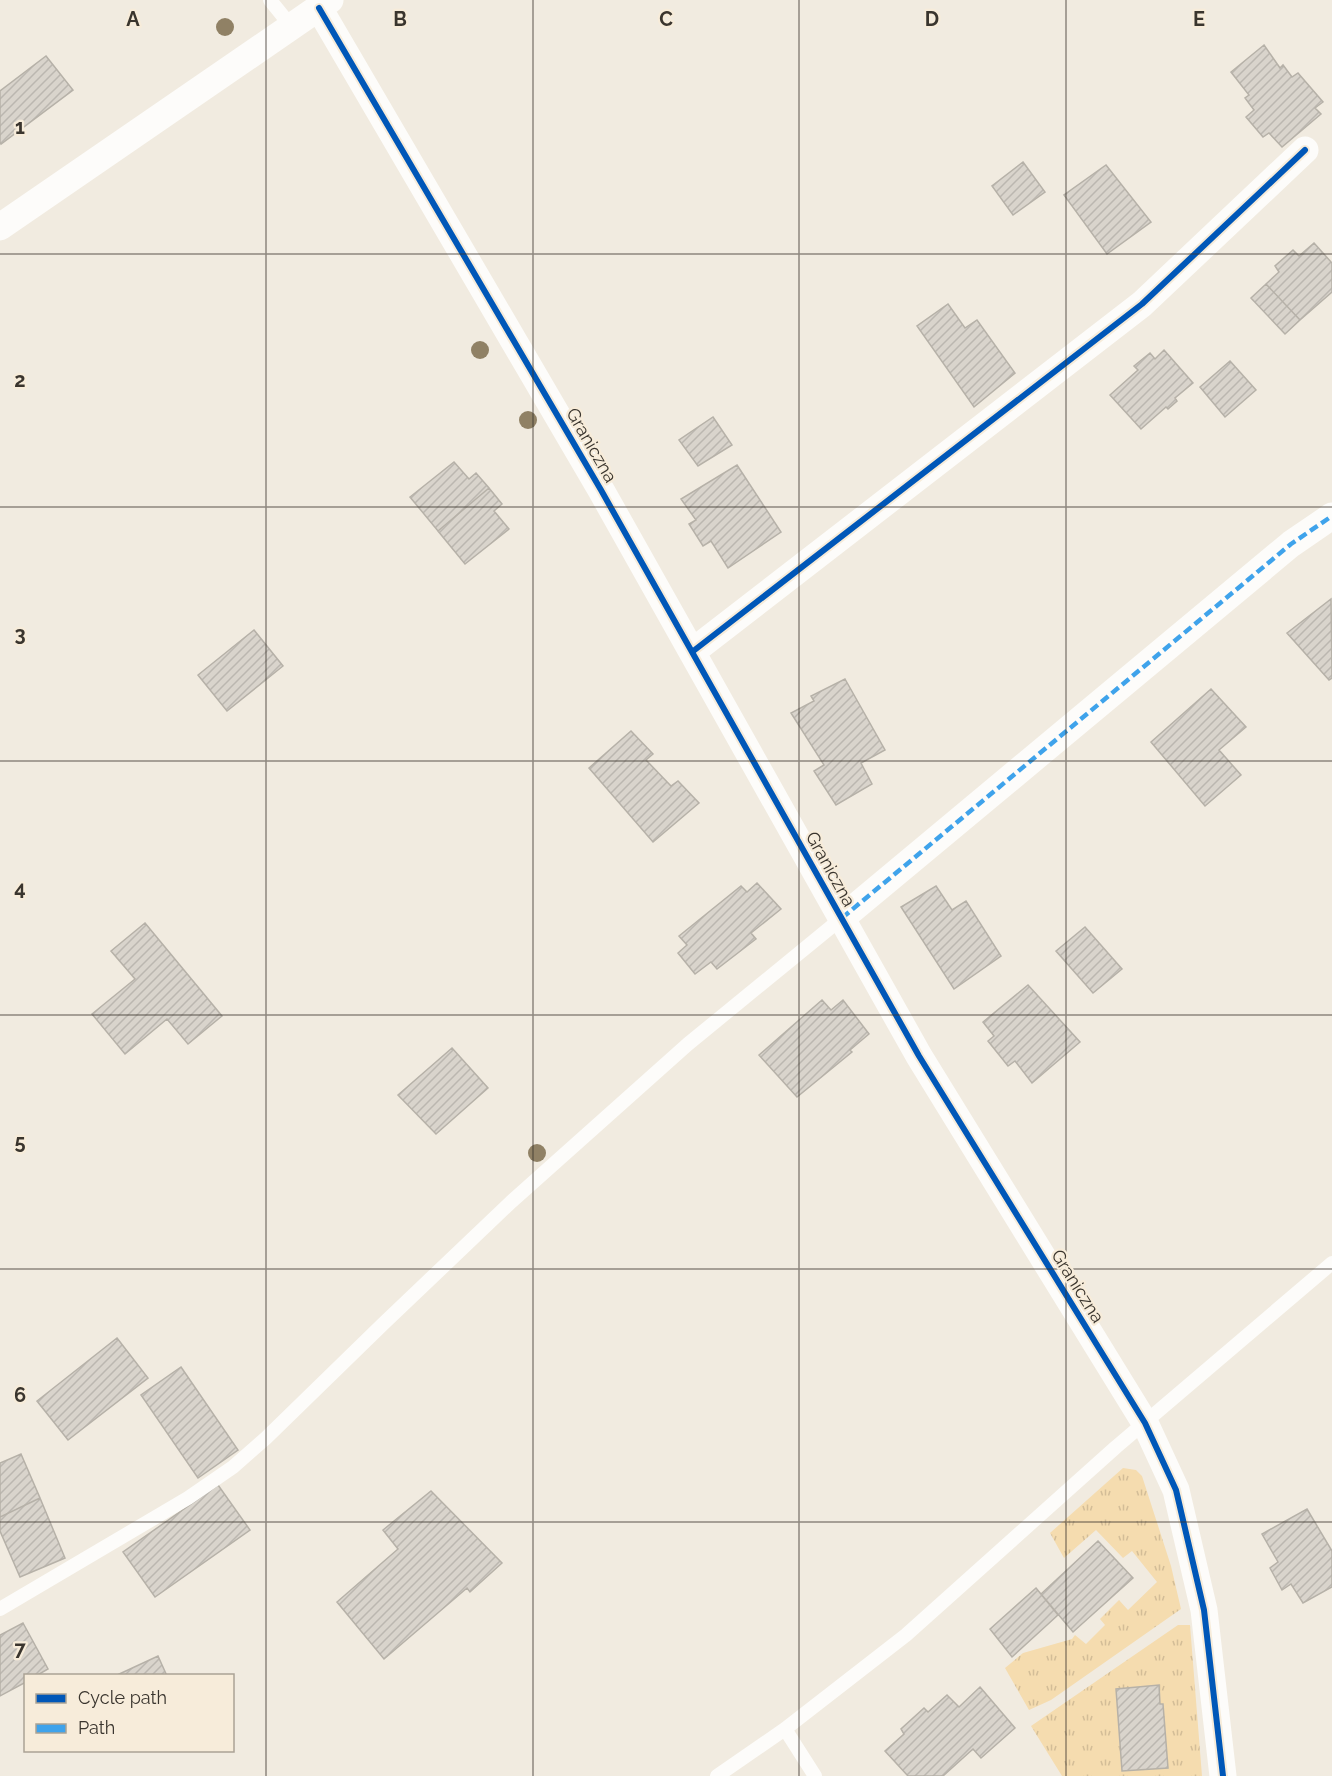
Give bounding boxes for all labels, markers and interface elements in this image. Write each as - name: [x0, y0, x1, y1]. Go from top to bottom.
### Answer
- text: A: [126, 7, 140, 31]
- text: B: [393, 7, 407, 31]
- text: C: [659, 7, 673, 31]
- text: D: [925, 7, 939, 31]
- text: E: [1193, 7, 1205, 31]
- text: 1: [15, 115, 25, 139]
- text: 2: [14, 368, 26, 392]
- street label: Graniczna: [562, 404, 622, 486]
- text: 3: [14, 622, 26, 646]
- street label: Graniczna: [802, 828, 860, 910]
- text: 4: [14, 876, 26, 900]
- text: 5: [14, 1130, 26, 1154]
- street label: Graniczna: [1047, 1245, 1109, 1327]
- text: 6: [14, 1383, 26, 1407]
- text: 7: [14, 1637, 26, 1661]
- legend: [24, 1674, 234, 1752]
- text: Cycle path: [78, 1687, 167, 1708]
- text: Path: [78, 1717, 115, 1738]

